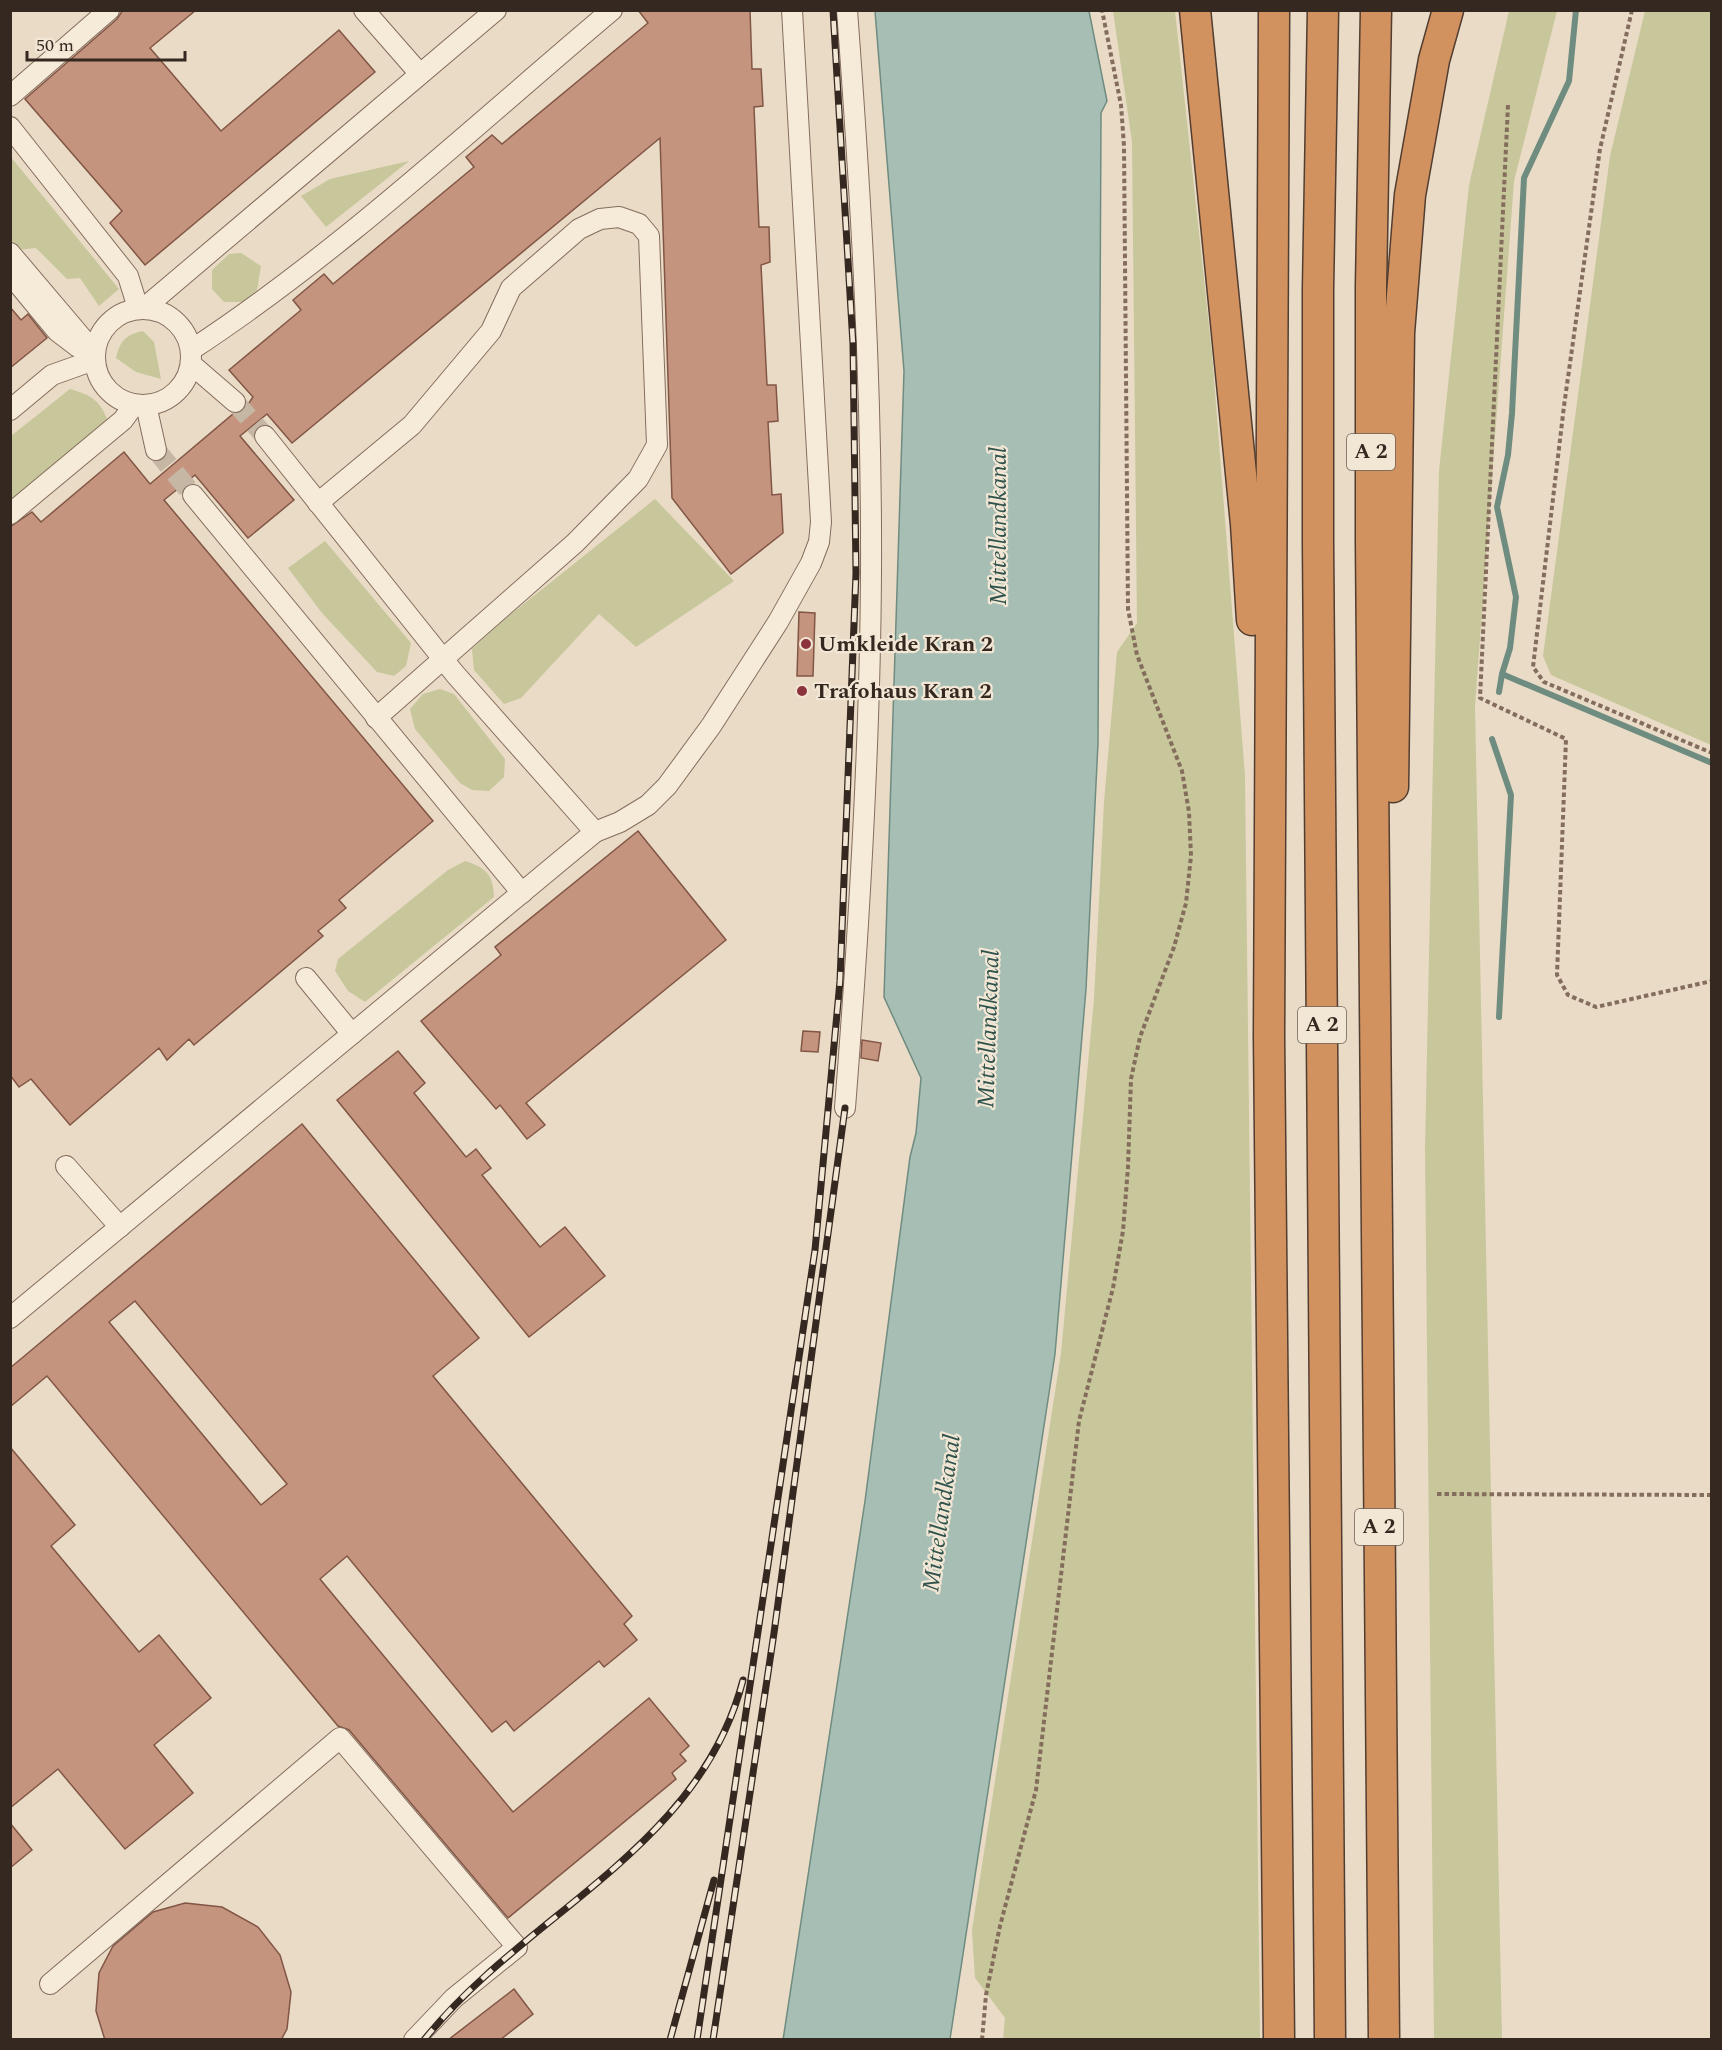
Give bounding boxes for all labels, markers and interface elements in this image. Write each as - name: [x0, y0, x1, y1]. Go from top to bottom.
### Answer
- scale bar: [27, 24, 184, 62]
- text: 50 m: [36, 32, 74, 59]
- road number: A 2: [1347, 434, 1395, 470]
- water label: Mittellandkanal: [981, 447, 1017, 605]
- place label: Umkleide Kran 2: [818, 628, 993, 661]
- marker: Umkleide Kran 2: [799, 637, 813, 651]
- place label: Trafohaus Kran 2: [814, 675, 992, 708]
- marker: Trafohaus Kran 2: [795, 684, 809, 698]
- water label: Mittellandkanal: [968, 949, 1010, 1109]
- road number: A 2: [1298, 1007, 1346, 1043]
- water label: Mittellandkanal: [913, 1432, 971, 1594]
- road number: A 2: [1355, 1509, 1403, 1545]

